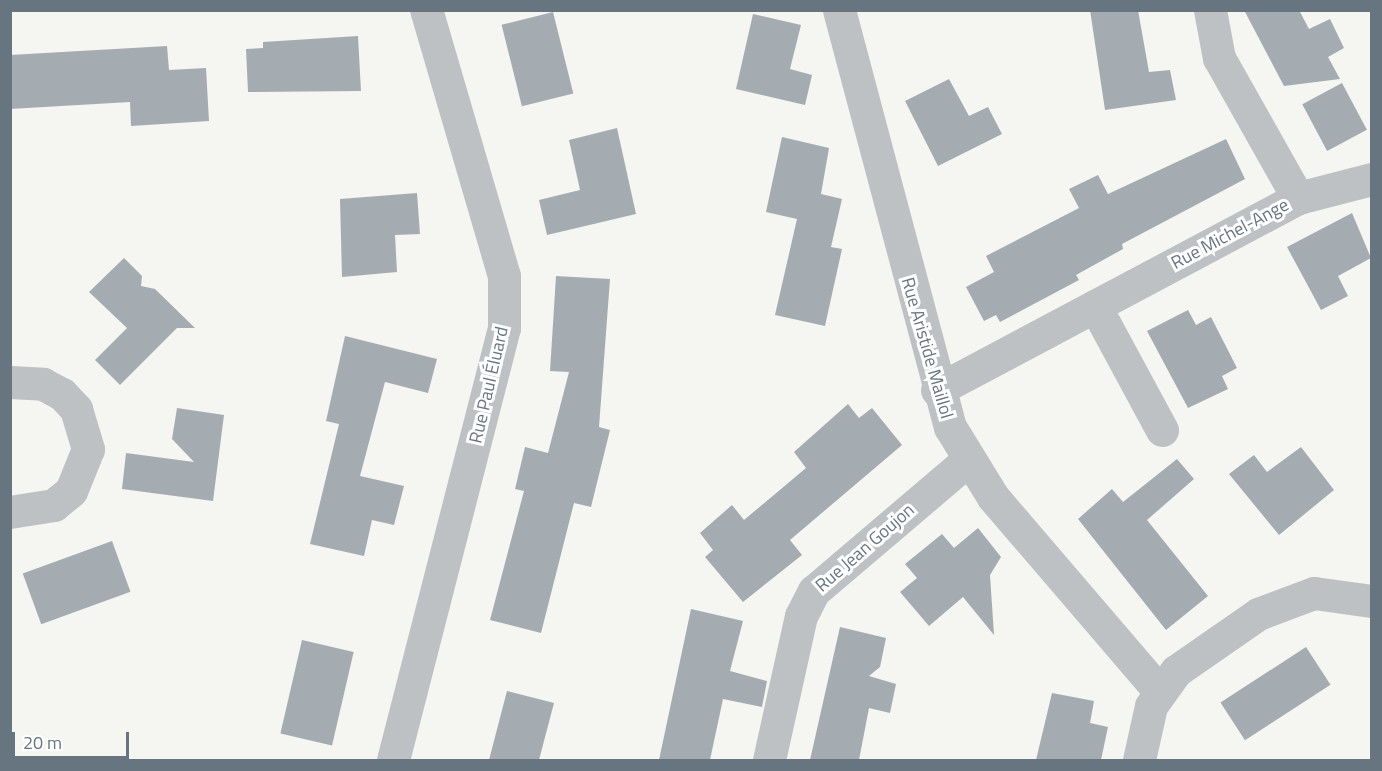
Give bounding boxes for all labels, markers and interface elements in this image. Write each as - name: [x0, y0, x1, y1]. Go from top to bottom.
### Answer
- street label: Rue Michel-Ange: [1168, 194, 1292, 274]
- street label: Rue Aristide Maillol: [897, 275, 957, 421]
- street label: Rue Paul Éluard: [465, 325, 513, 445]
- street label: Rue Jean Goujon: [811, 499, 919, 597]
- scale bar: [15, 720, 132, 758]
- text: 20 m: [23, 729, 62, 756]

